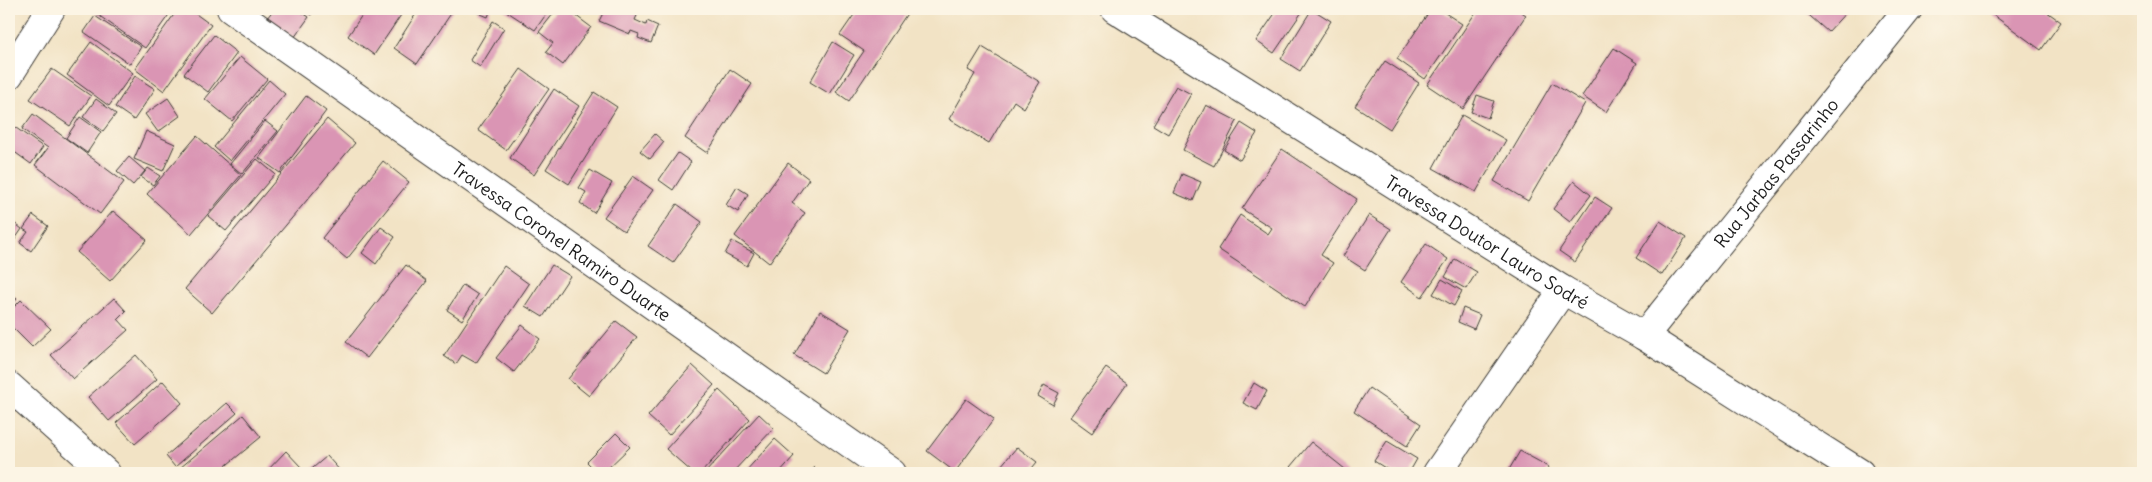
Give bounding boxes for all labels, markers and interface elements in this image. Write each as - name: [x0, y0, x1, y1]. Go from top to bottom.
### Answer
- street label: Rua Jarbas Passarinho: [1709, 93, 1843, 252]
- street label: Travessa Coronel Ramiro Duarte: [448, 156, 676, 326]
- street label: Travessa Doutor Lauro Sodré: [1381, 170, 1593, 314]

